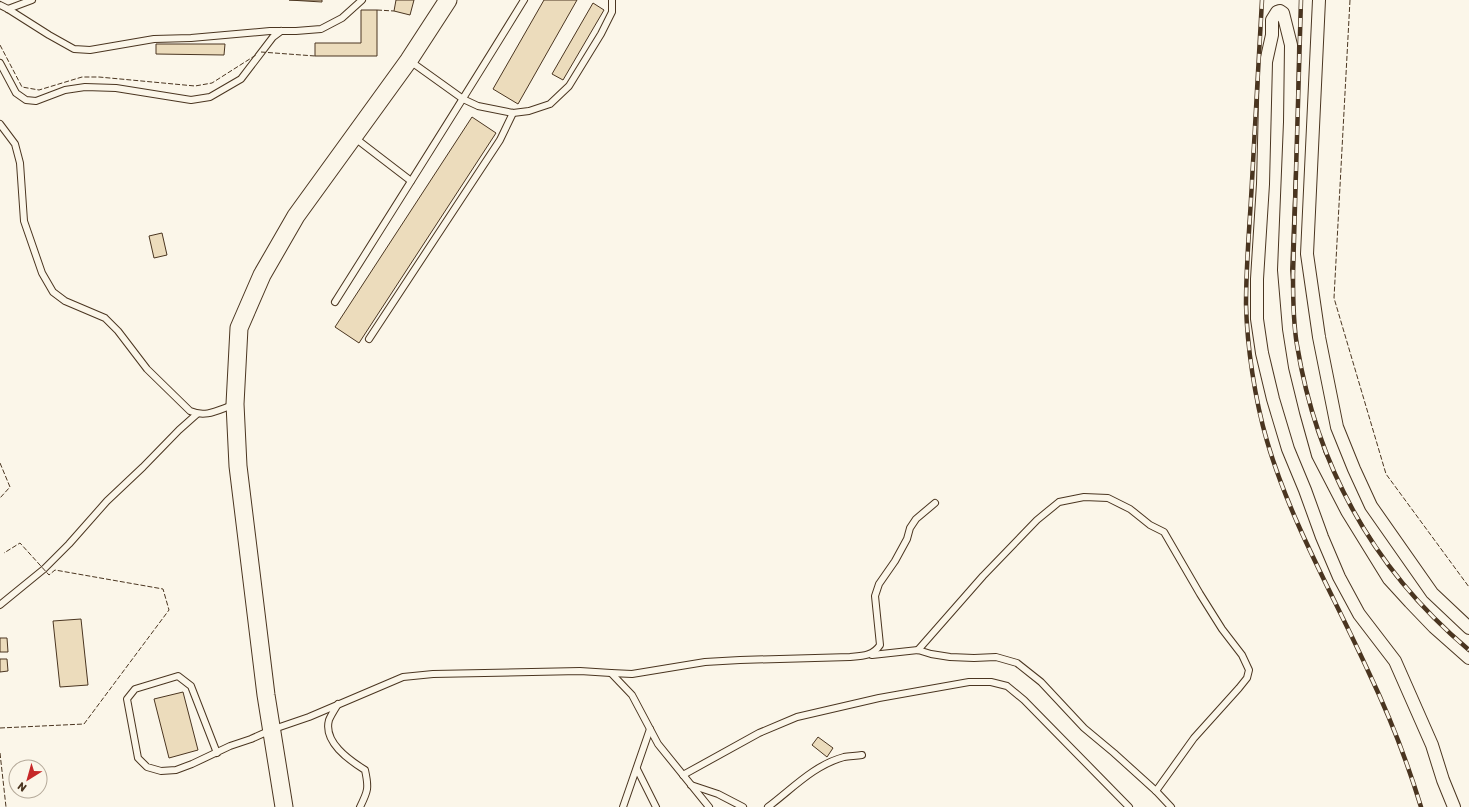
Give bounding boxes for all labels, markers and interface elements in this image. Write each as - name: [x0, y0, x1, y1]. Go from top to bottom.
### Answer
- north arrow: [8, 759, 48, 799]
- text: N: [15, 779, 29, 794]

